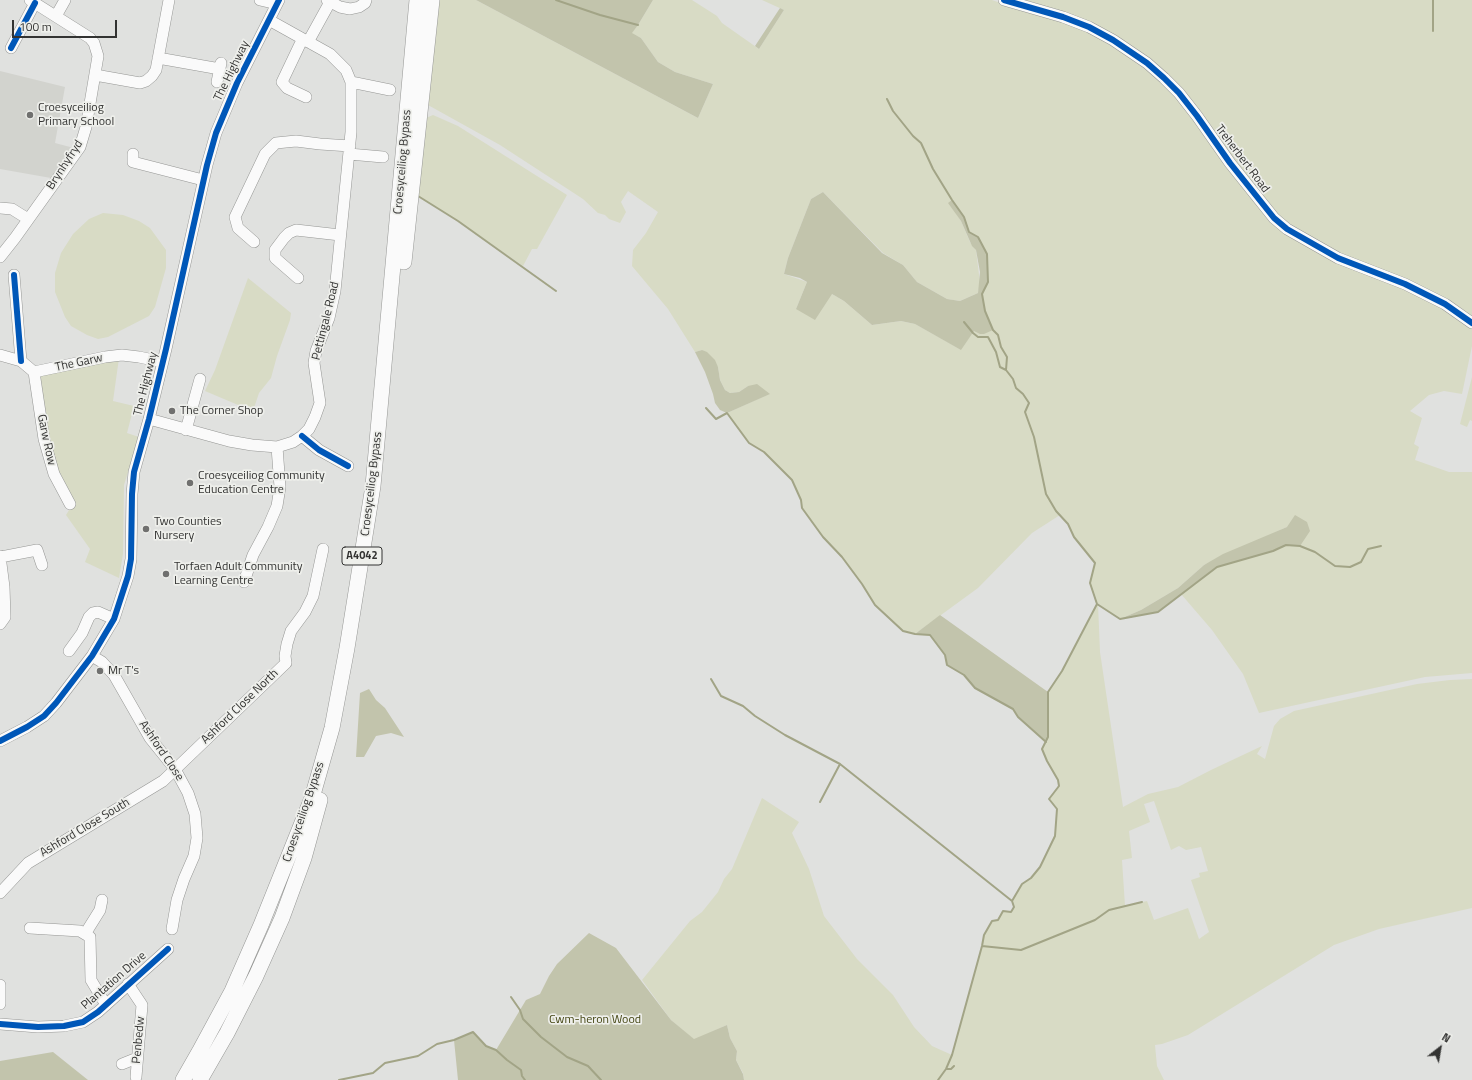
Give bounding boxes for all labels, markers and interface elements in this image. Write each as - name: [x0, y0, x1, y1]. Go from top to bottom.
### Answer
- scale bar: [14, 12, 119, 38]
- text: 100 m: [19, 17, 52, 36]
- street label: The Highway: [211, 38, 253, 104]
- place label: Croesyceiliog Primary School: [38, 101, 114, 129]
- street label: Croesyceiliog Bypass: [391, 109, 415, 215]
- marker: Croesyceiliog Primary School: [25, 110, 35, 120]
- street label: Treherbert Road: [1212, 122, 1272, 196]
- street label: Brynhyfryd: [44, 138, 86, 192]
- street label: Pettingale Road: [309, 280, 343, 362]
- street label: The Highway: [131, 350, 161, 418]
- street label: The Garw: [54, 351, 104, 375]
- place label: The Corner Shop: [180, 404, 263, 418]
- marker: The Corner Shop: [167, 406, 177, 416]
- street label: Garw Row: [34, 413, 58, 467]
- street label: Croesyceiliog Bypass: [358, 431, 386, 537]
- place label: Croesyceiliog Community Education Centre: [198, 469, 325, 497]
- marker: Croesyceiliog Community Education Centre: [185, 478, 195, 488]
- place label: Two Counties Nursery: [154, 515, 222, 543]
- marker: Two Counties Nursery: [141, 524, 151, 534]
- road number: A4042: [342, 547, 382, 565]
- place label: Torfaen Adult Community Learning Centre: [174, 560, 303, 588]
- marker: Torfaen Adult Community Learning Centre: [161, 569, 171, 579]
- place label: Mr T's: [108, 664, 139, 678]
- marker: Mr T's: [95, 666, 105, 676]
- street label: Ashford Close North: [199, 667, 281, 747]
- street label: Ashford Close: [136, 718, 186, 784]
- street label: Croesyceiliog Bypass: [280, 760, 328, 864]
- street label: Ashford Close South: [38, 796, 132, 860]
- street label: Plantation Drive: [79, 949, 149, 1013]
- park label: Cwm-heron Wood: [549, 1013, 641, 1027]
- street label: Penbedw: [130, 1016, 148, 1064]
- north arrow: [1420, 1028, 1460, 1068]
- text: N: [1439, 1029, 1454, 1047]

